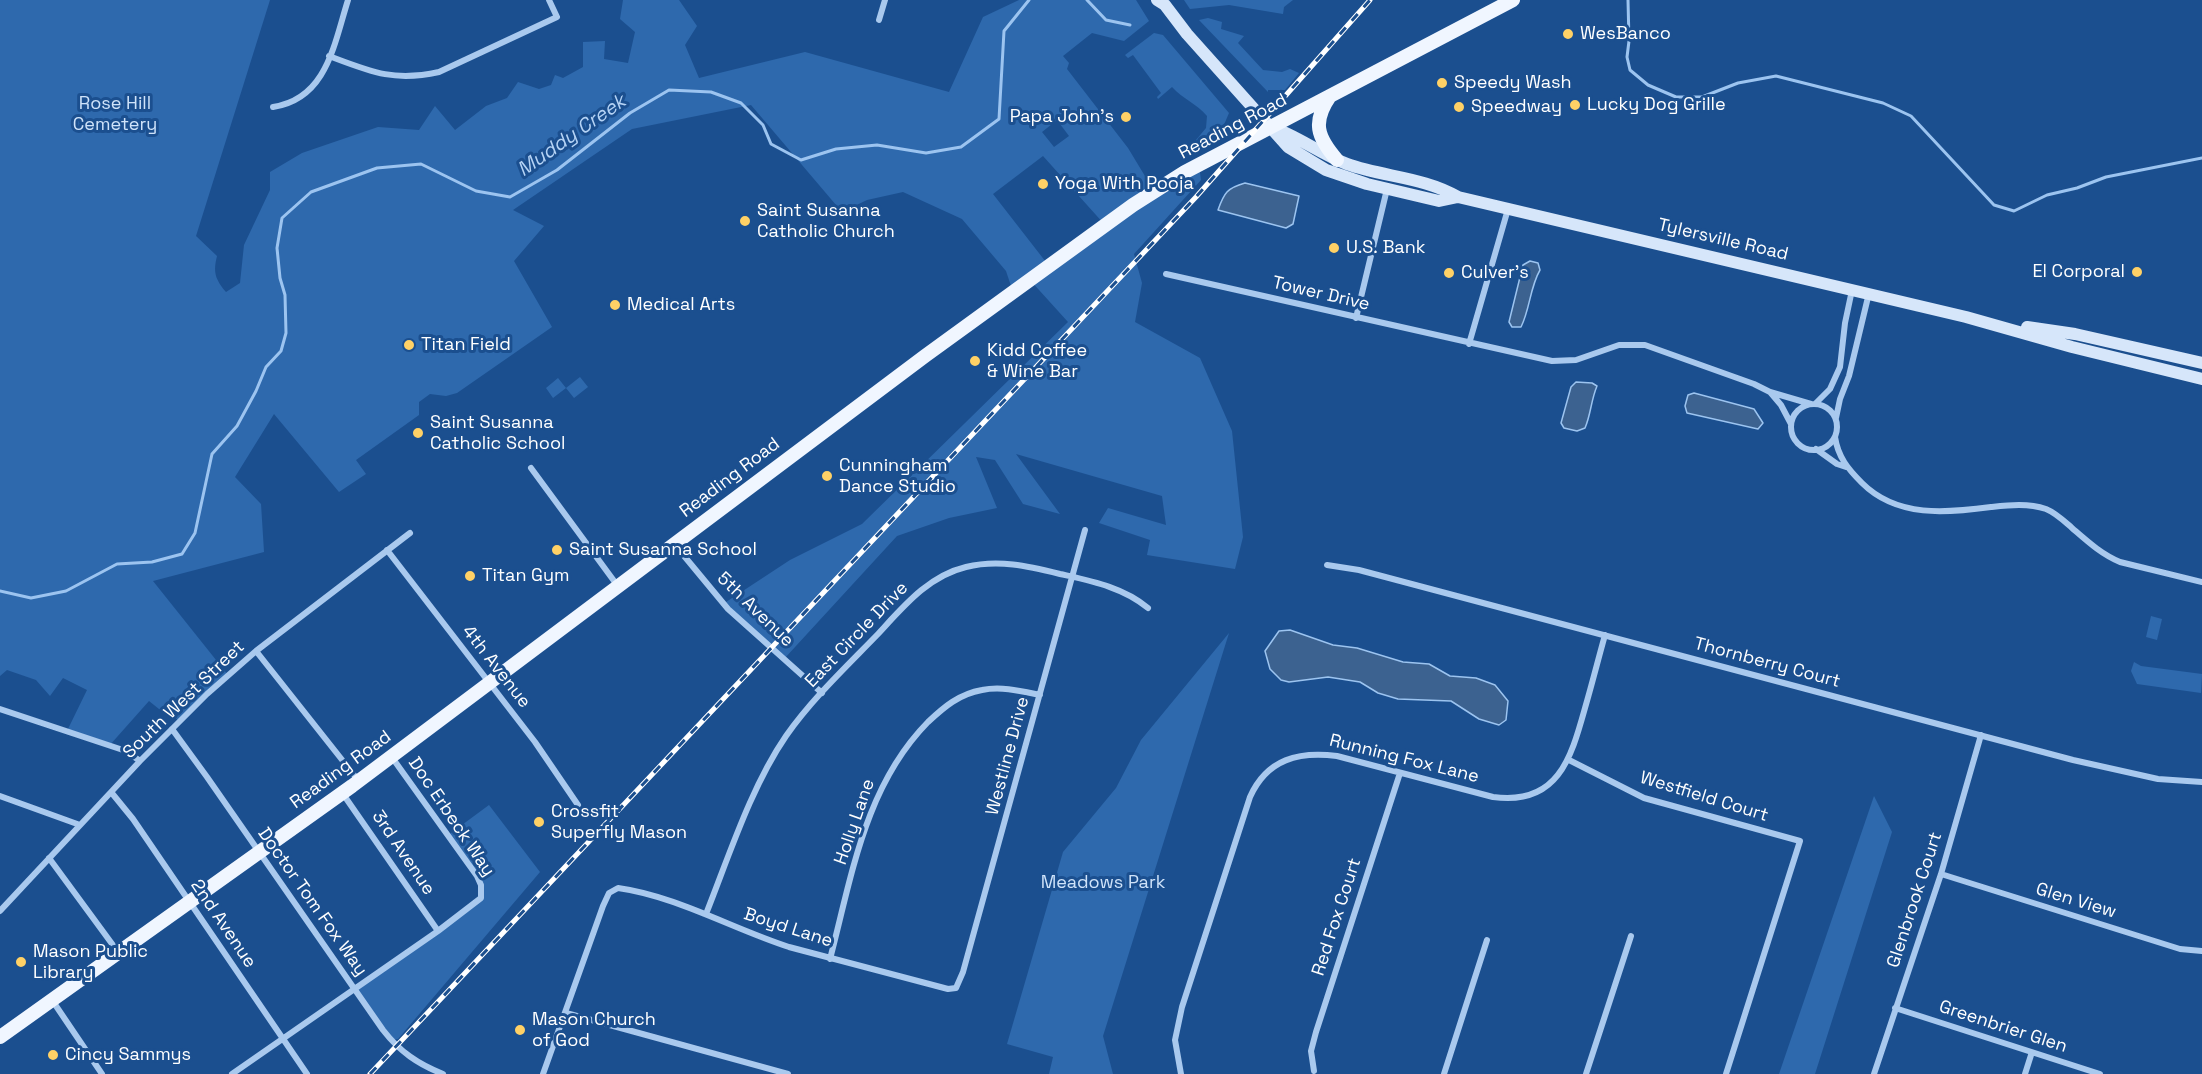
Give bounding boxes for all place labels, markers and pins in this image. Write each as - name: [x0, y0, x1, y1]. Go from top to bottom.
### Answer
- place label: WesBanco: [1580, 23, 1671, 45]
- marker: WesBanco: [1561, 27, 1575, 41]
- place label: Speedy Wash: [1454, 72, 1572, 94]
- marker: Speedy Wash: [1435, 76, 1449, 90]
- place label: Lucky Dog Grille: [1587, 94, 1726, 116]
- place label: Speedway: [1471, 96, 1562, 118]
- marker: Lucky Dog Grille: [1568, 98, 1582, 112]
- marker: Speedway: [1452, 100, 1466, 114]
- place label: Papa John's: [1010, 106, 1114, 128]
- marker: Papa John's: [1119, 110, 1133, 124]
- place label: Yoga With Pooja: [1055, 173, 1194, 195]
- marker: Yoga With Pooja: [1036, 177, 1050, 191]
- place label: Saint Susanna Catholic Church: [757, 200, 895, 242]
- marker: Saint Susanna Catholic Church: [738, 214, 752, 228]
- place label: U.S. Bank: [1346, 237, 1425, 259]
- marker: U.S. Bank: [1327, 241, 1341, 255]
- place label: El Corporal: [2032, 261, 2125, 283]
- place label: Culver's: [1461, 262, 1529, 284]
- marker: El Corporal: [2130, 265, 2144, 279]
- marker: Culver's: [1442, 266, 1456, 280]
- place label: Medical Arts: [627, 294, 735, 316]
- marker: Medical Arts: [608, 298, 622, 312]
- place label: Titan Field: [421, 334, 511, 356]
- marker: Titan Field: [402, 338, 416, 352]
- place label: Kidd Coffee & Wine Bar: [987, 340, 1087, 382]
- marker: Kidd Coffee & Wine Bar: [968, 354, 982, 368]
- place label: Saint Susanna Catholic School: [430, 412, 565, 454]
- marker: Saint Susanna Catholic School: [411, 426, 425, 440]
- place label: Cunningham Dance Studio: [839, 455, 956, 498]
- marker: Cunningham Dance Studio: [820, 469, 834, 483]
- place label: Saint Susanna School: [569, 539, 757, 561]
- marker: Saint Susanna School: [550, 543, 564, 557]
- place label: Titan Gym: [482, 565, 569, 587]
- marker: Titan Gym: [463, 569, 477, 583]
- place label: Crossfit Superfly Mason: [551, 801, 687, 844]
- marker: Crossfit Superfly Mason: [532, 815, 546, 829]
- place label: Mason Public Library: [33, 941, 148, 984]
- marker: Mason Public Library: [14, 955, 28, 969]
- place label: Mason Church of God: [532, 1009, 656, 1052]
- marker: Mason Church of God: [513, 1023, 527, 1037]
- place label: Cincy Sammys: [65, 1044, 191, 1066]
- marker: Cincy Sammys: [46, 1048, 60, 1062]

